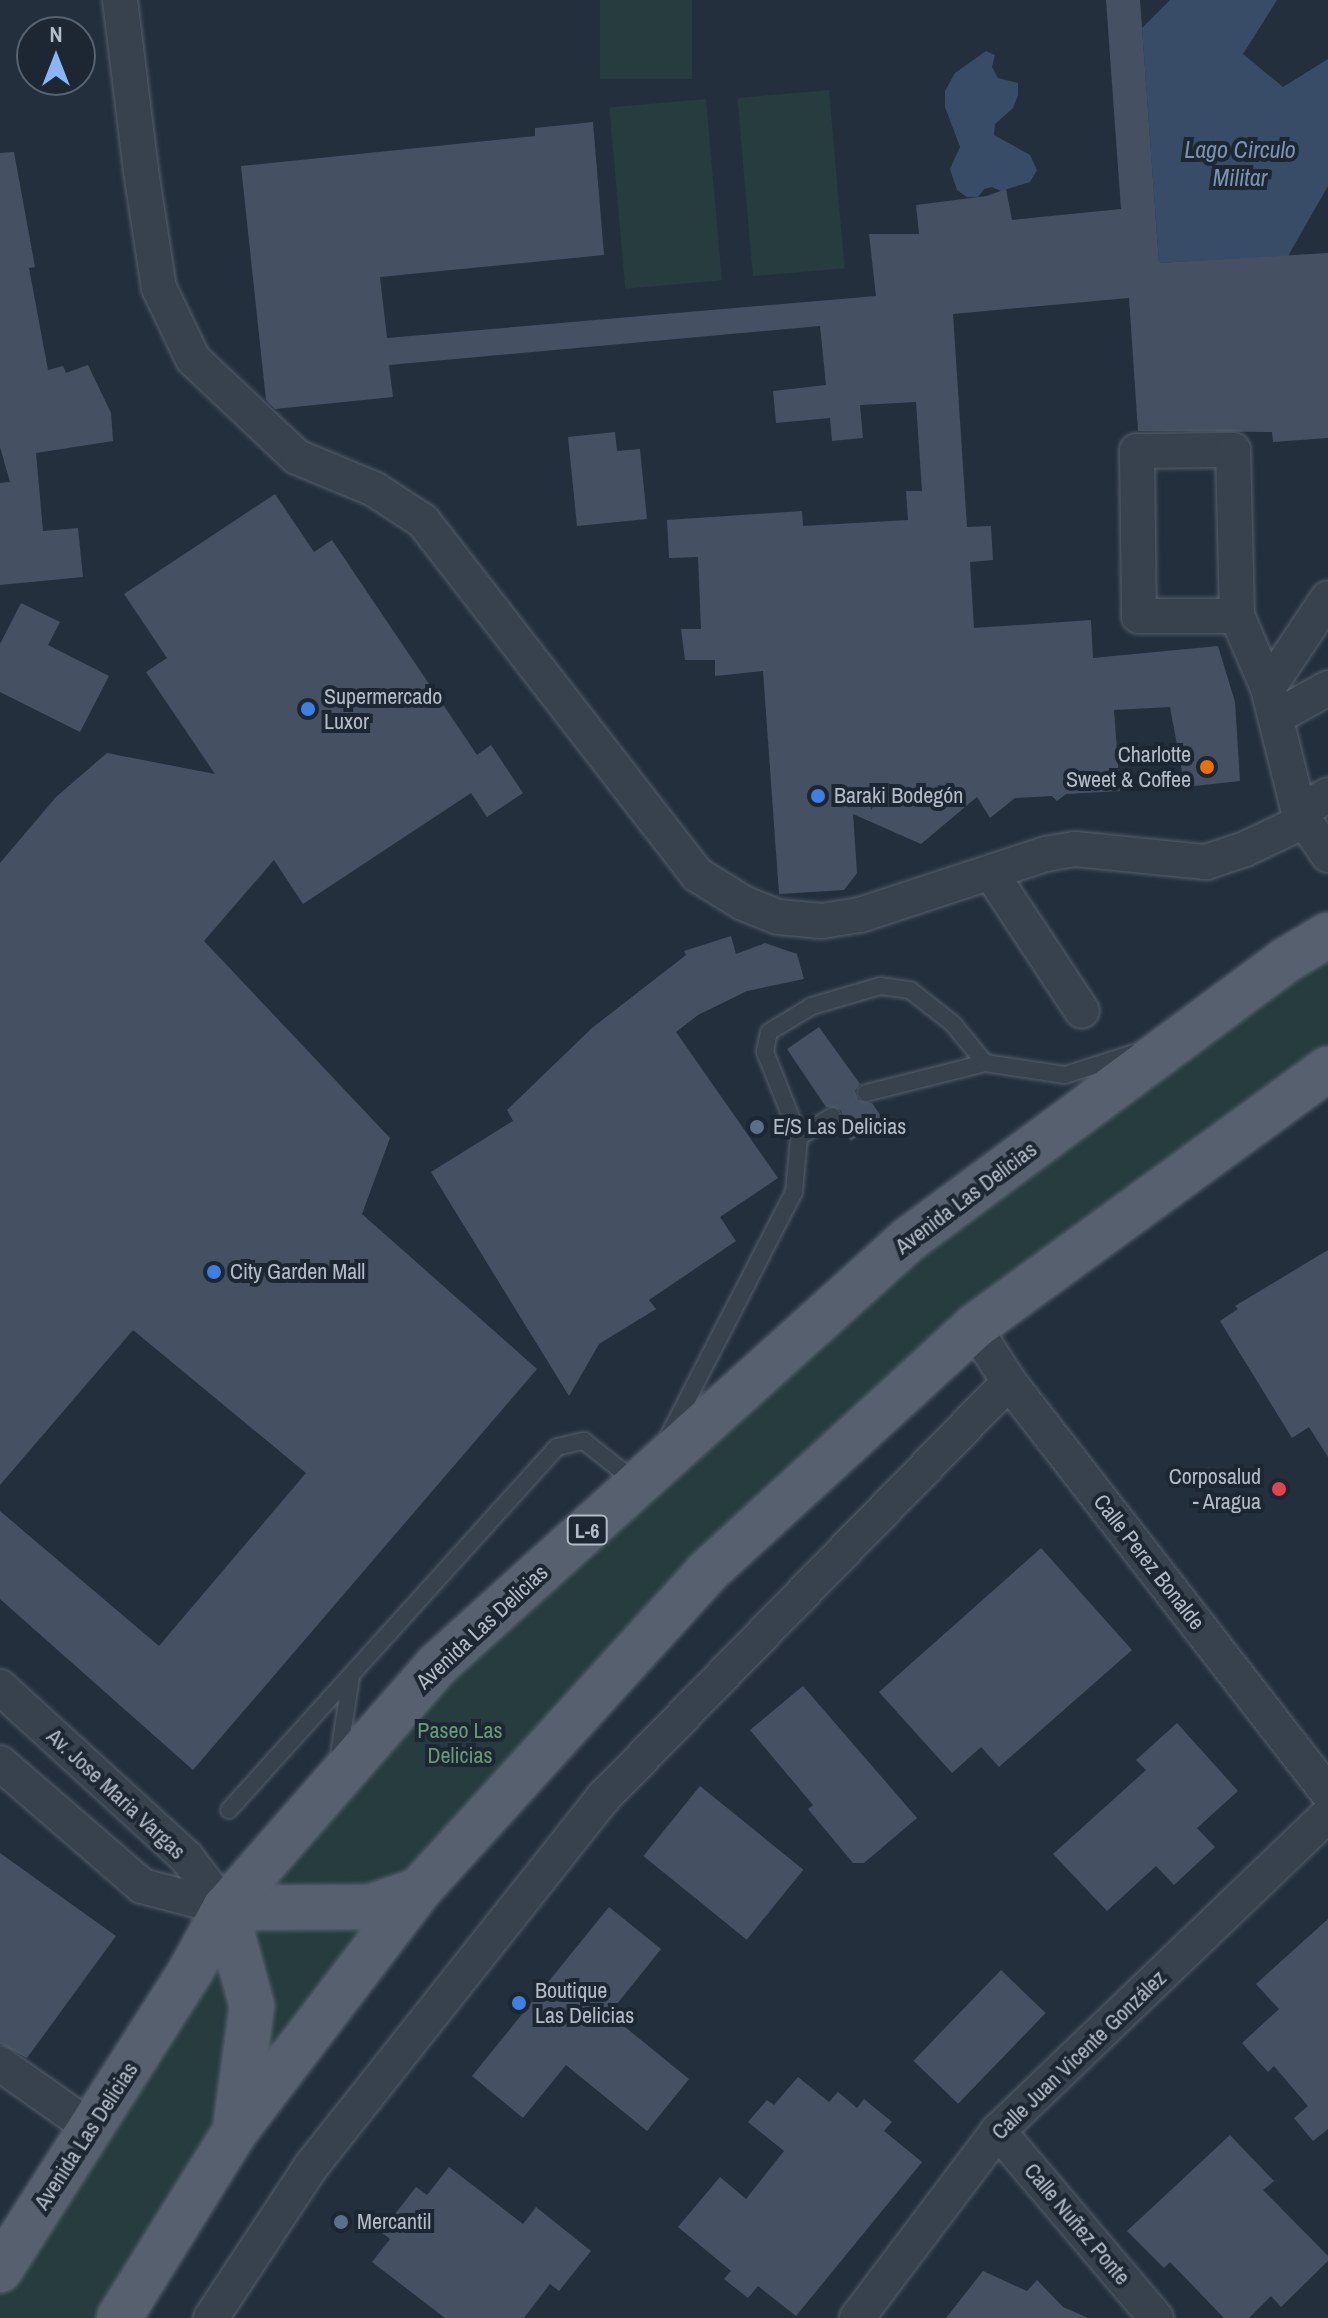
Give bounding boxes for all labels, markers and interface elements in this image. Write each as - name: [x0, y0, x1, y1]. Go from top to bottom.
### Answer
- north arrow: [16, 16, 96, 96]
- text: N: [49, 19, 63, 49]
- water label: Lago Circulo Militar: [1184, 136, 1296, 192]
- place label: Supermercado Luxor: [324, 683, 442, 734]
- marker: Supermercado Luxor: [299, 700, 317, 718]
- place label: Charlotte Sweet & Coffee: [1066, 741, 1191, 792]
- marker: Charlotte Sweet & Coffee: [1198, 758, 1216, 776]
- place label: Baraki Bodegón: [834, 783, 963, 809]
- marker: Baraki Bodegón: [809, 787, 827, 805]
- place label: E/S Las Delicias: [773, 1114, 906, 1140]
- marker: E/S Las Delicias: [748, 1118, 766, 1136]
- street label: Avenida Las Delicias: [890, 1136, 1042, 1260]
- place label: City Garden Mall: [230, 1259, 365, 1285]
- marker: City Garden Mall: [205, 1263, 223, 1281]
- place label: Corposalud - Aragua: [1169, 1463, 1261, 1514]
- marker: Corposalud - Aragua: [1268, 1478, 1290, 1500]
- street label: Calle Perez Bonalde: [1088, 1489, 1210, 1635]
- road number: L-6: [565, 1514, 609, 1546]
- street label: Avenida Las Delicias: [411, 1559, 553, 1695]
- park label: Paseo Las Delicias: [417, 1717, 503, 1768]
- street label: Av. Jose Maria Vargas: [41, 1723, 191, 1865]
- street label: Calle Juan Vicente González: [986, 1965, 1172, 2145]
- place label: Boutique Las Delicias: [535, 1977, 634, 2028]
- marker: Boutique Las Delicias: [510, 1994, 528, 2012]
- street label: Avenida Las Delicias: [29, 2057, 143, 2215]
- street label: Calle Nuñez Ponte: [1019, 2158, 1135, 2290]
- place label: Mercantil: [357, 2209, 431, 2235]
- marker: Mercantil: [332, 2213, 350, 2231]

